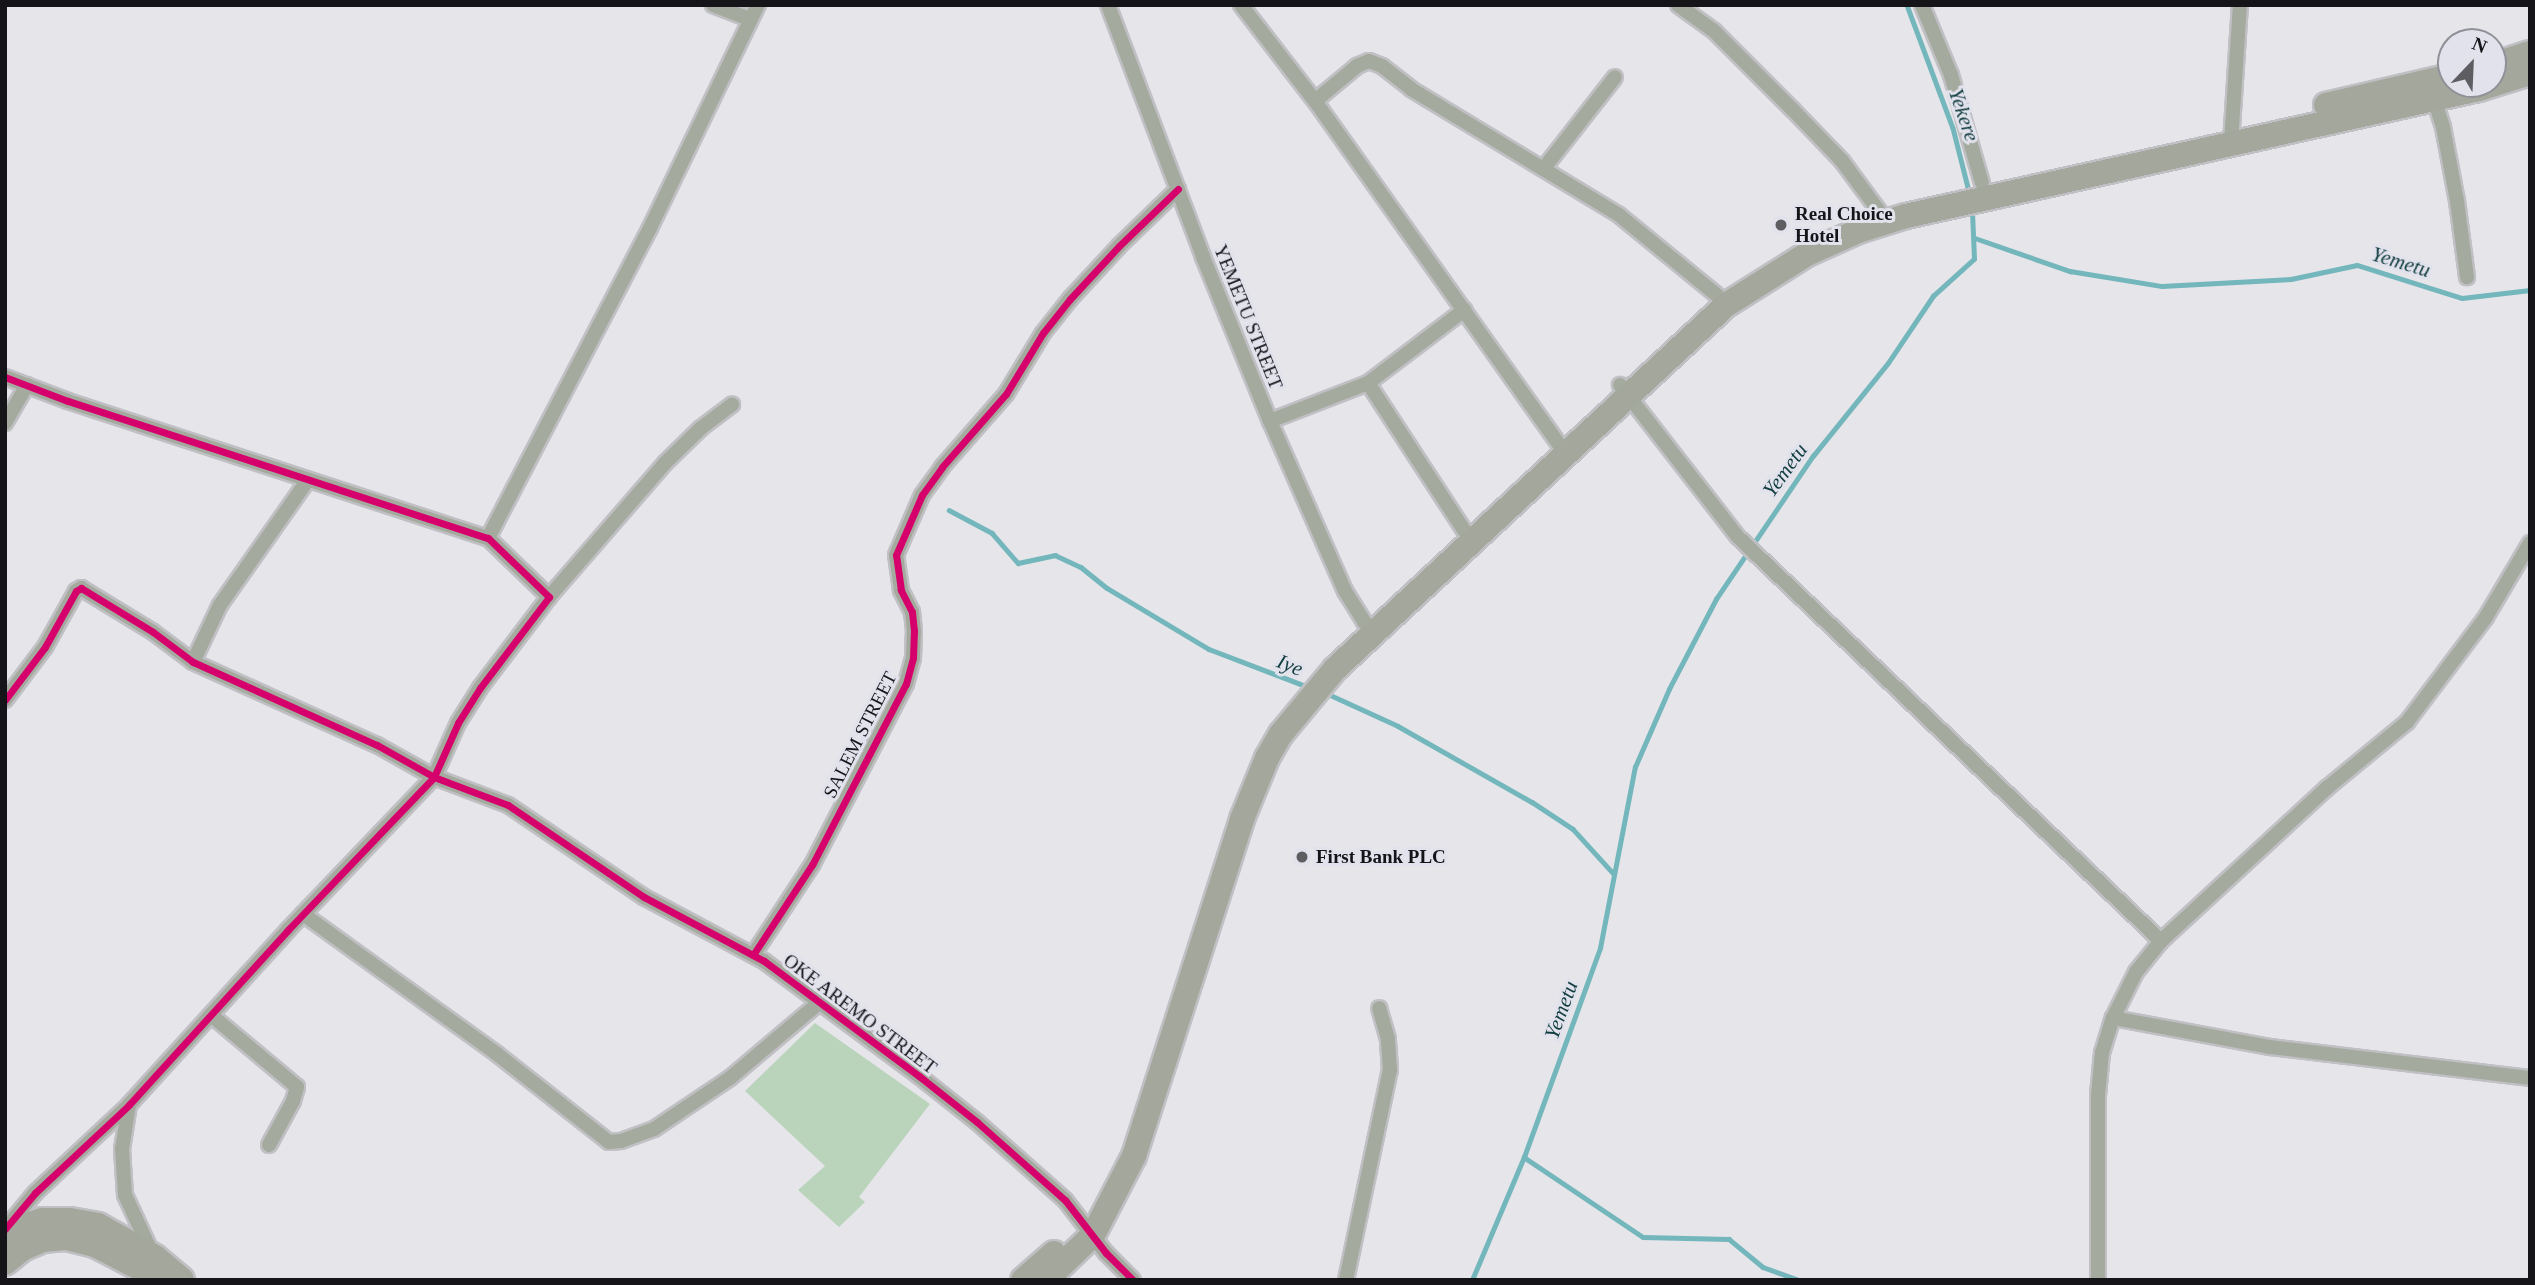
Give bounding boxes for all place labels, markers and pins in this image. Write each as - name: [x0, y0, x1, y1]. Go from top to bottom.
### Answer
- place label: Real Choice Hotel: [1795, 203, 1893, 247]
- marker: Real Choice Hotel: [1773, 217, 1789, 233]
- place label: First Bank PLC: [1316, 846, 1446, 868]
- marker: First Bank PLC: [1294, 849, 1310, 865]

